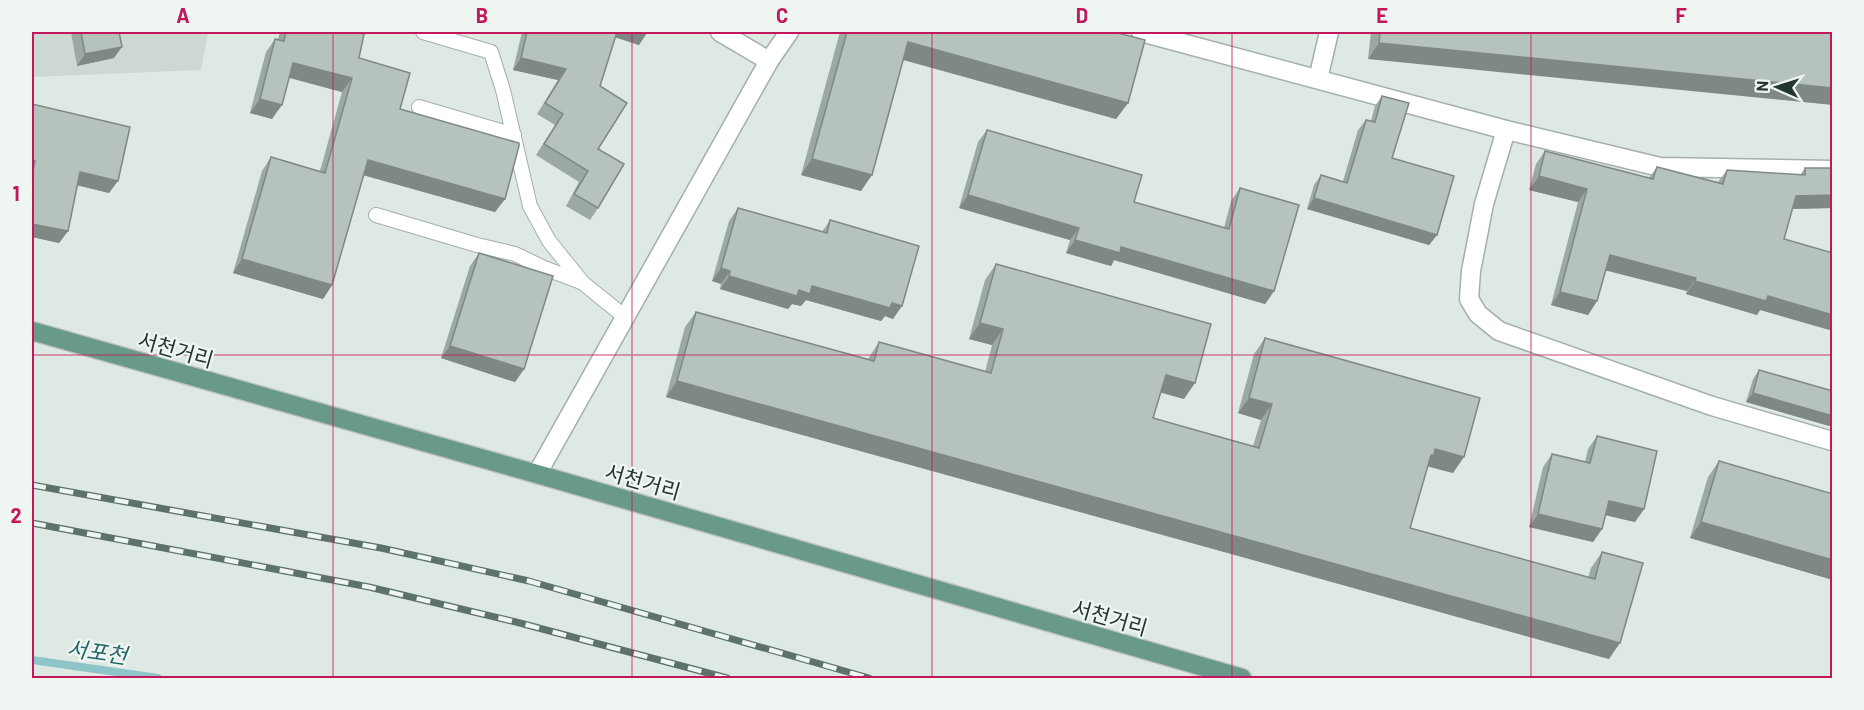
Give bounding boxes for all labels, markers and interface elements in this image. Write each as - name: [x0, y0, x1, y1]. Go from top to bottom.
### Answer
- text: A: [176, 3, 190, 27]
- text: B: [476, 3, 488, 27]
- text: C: [776, 3, 788, 27]
- text: D: [1076, 3, 1088, 27]
- text: E: [1376, 3, 1388, 27]
- text: F: [1675, 3, 1687, 27]
- north arrow: [1747, 57, 1807, 117]
- text: N: [1752, 80, 1771, 92]
- text: 1: [12, 181, 20, 205]
- street label: 서천거리: [135, 326, 217, 372]
- street label: 서천거리: [602, 458, 684, 504]
- text: 2: [10, 503, 22, 527]
- street label: 서천거리: [1069, 594, 1151, 640]
- water label: 서포천: [65, 634, 132, 668]

